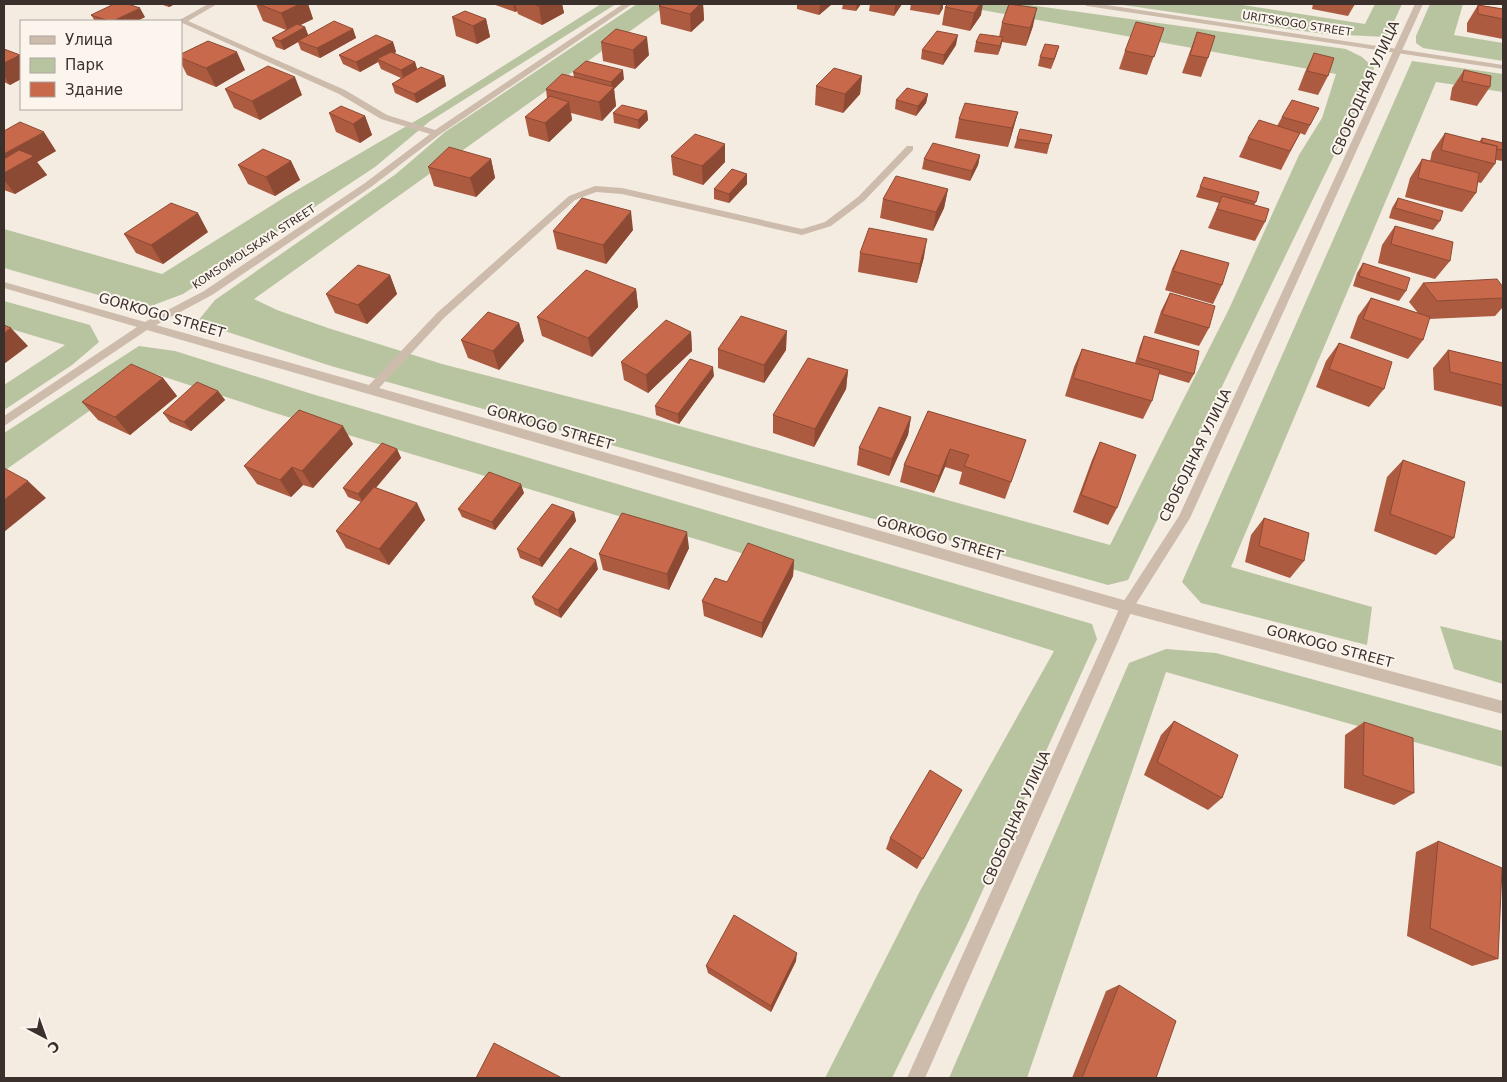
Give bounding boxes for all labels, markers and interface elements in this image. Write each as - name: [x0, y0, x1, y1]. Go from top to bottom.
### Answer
- street label: URITSKOGO STREET: [1241, 9, 1353, 39]
- street label: СВОБОДНАЯ УЛИЦА: [1328, 18, 1402, 158]
- legend: [20, 20, 182, 110]
- text: Улица: [65, 31, 113, 49]
- text: Парк: [65, 56, 104, 74]
- text: Здание: [65, 81, 123, 99]
- street label: KOMSOMOLSKAYA STREET: [190, 202, 318, 292]
- street label: GORKOGO STREET: [97, 289, 227, 341]
- street label: СВОБОДНАЯ УЛИЦА: [1156, 385, 1234, 524]
- street label: GORKOGO STREET: [485, 401, 615, 453]
- street label: GORKOGO STREET: [875, 512, 1005, 564]
- street label: GORKOGO STREET: [1265, 621, 1396, 671]
- street label: СВОБОДНАЯ УЛИЦА: [979, 748, 1053, 888]
- north arrow: [20, 1012, 70, 1062]
- text: С: [44, 1037, 63, 1056]

